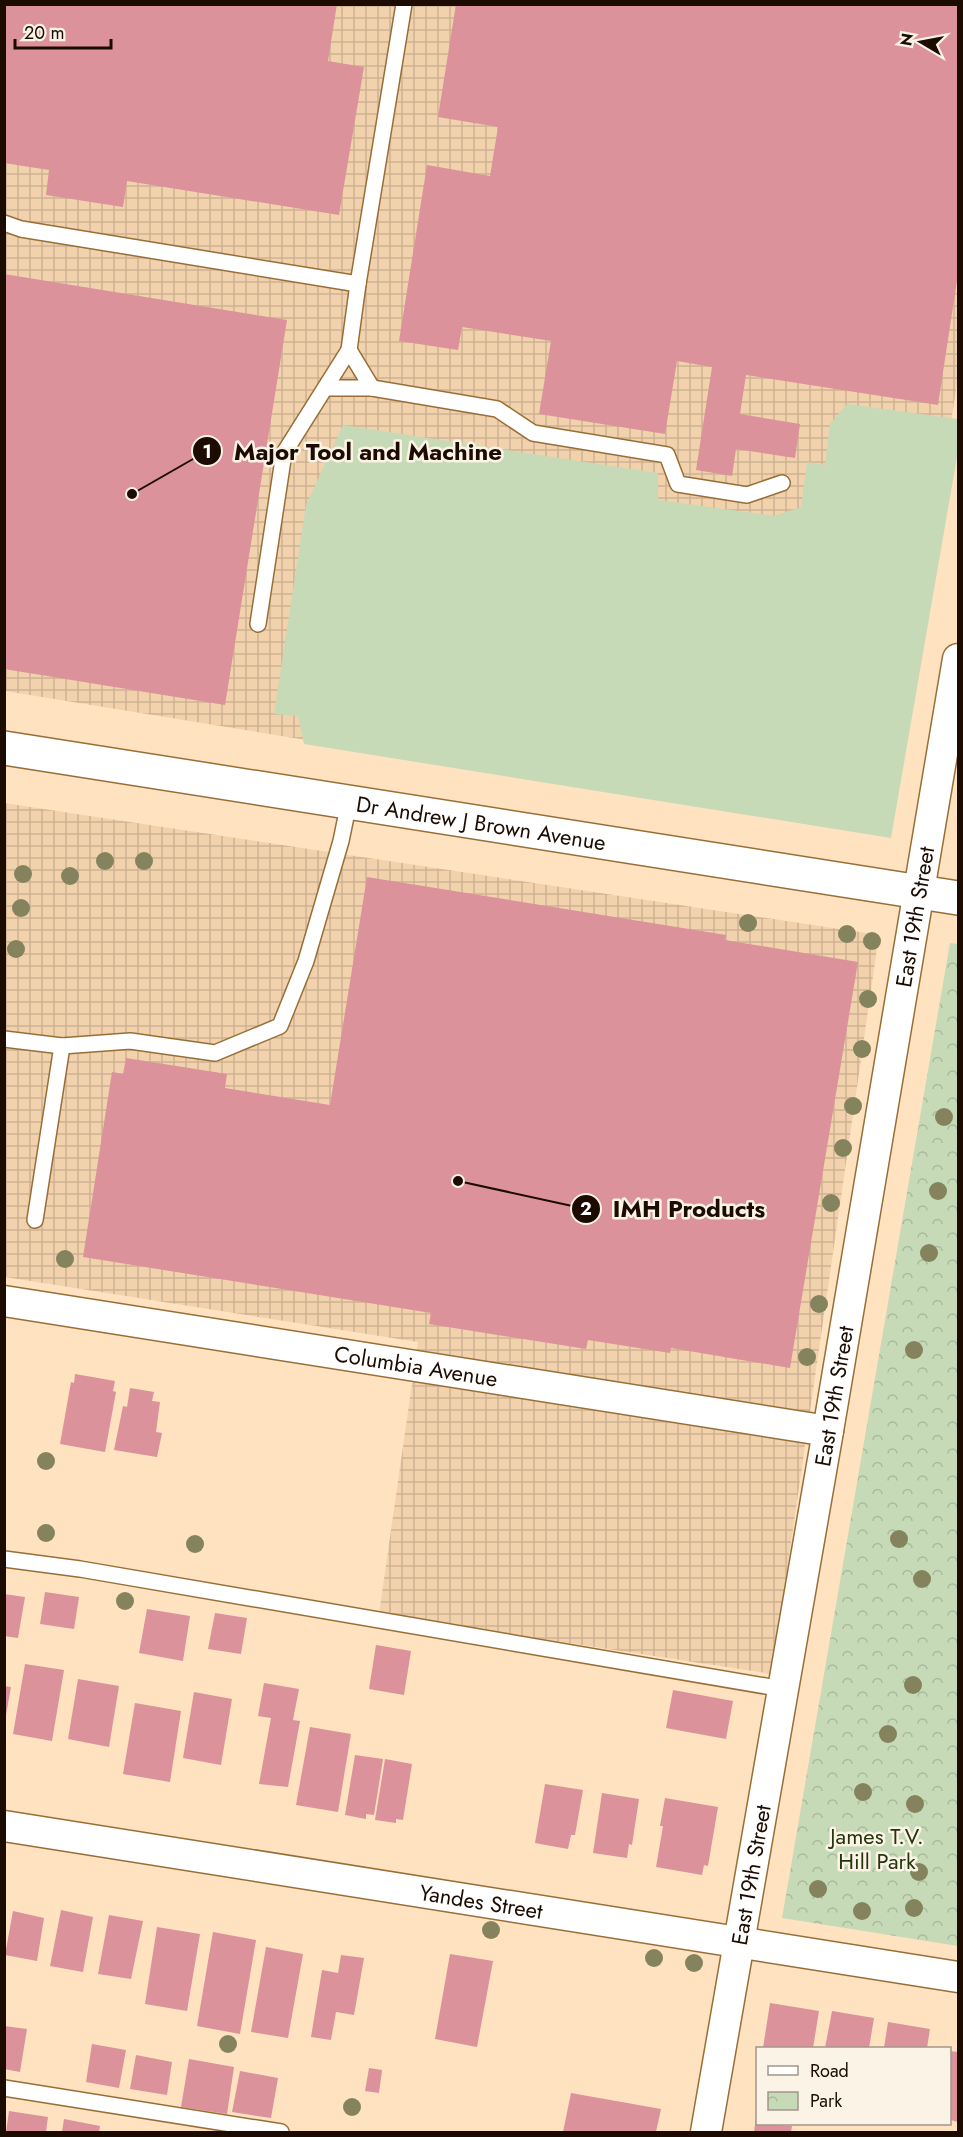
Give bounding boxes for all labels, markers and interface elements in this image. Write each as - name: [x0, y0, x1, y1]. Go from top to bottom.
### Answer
- scale bar: [15, 12, 111, 50]
- north arrow: [891, 12, 951, 72]
- text: 20 m: [24, 20, 64, 46]
- text: N: [894, 31, 919, 48]
- callout: Major Tool and Machine: [192, 430, 514, 472]
- text: Major Tool and Machine: [234, 434, 502, 469]
- text: 1: [202, 439, 212, 465]
- street label: Dr Andrew J Brown Avenue: [354, 788, 608, 858]
- street label: East 19th Street: [887, 843, 942, 989]
- callout: IMH Products: [571, 1188, 777, 1230]
- text: IMH Products: [613, 1191, 765, 1226]
- text: 2: [580, 1196, 592, 1222]
- street label: East 19th Street: [806, 1323, 862, 1469]
- street label: Columbia Avenue: [332, 1337, 500, 1395]
- street label: East 19th Street: [723, 1801, 779, 1948]
- park label: James T.V. Hill Park: [827, 1820, 924, 1877]
- street label: Yandes Street: [417, 1876, 546, 1927]
- legend: [756, 2047, 951, 2125]
- text: Road: [810, 2058, 849, 2084]
- text: Park: [810, 2088, 842, 2114]

